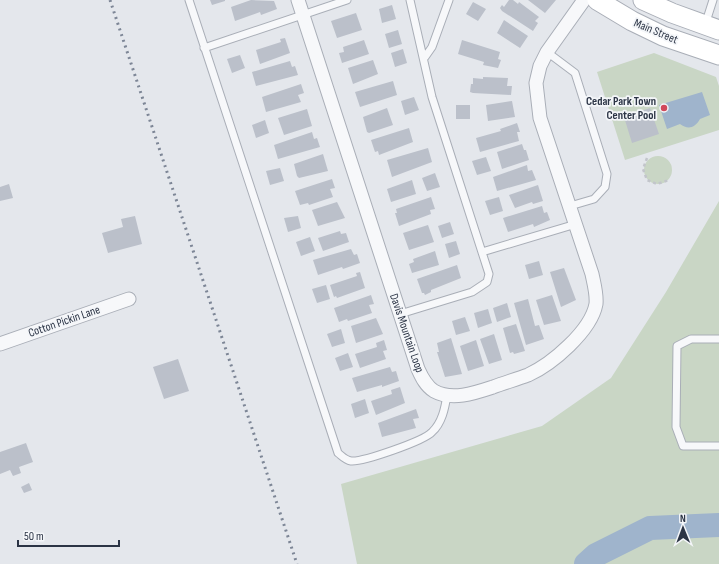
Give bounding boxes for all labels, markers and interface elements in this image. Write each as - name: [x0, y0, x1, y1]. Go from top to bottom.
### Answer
- street label: Main Street: [632, 15, 680, 48]
- place label: Cedar Park Town Center Pool: [586, 94, 656, 123]
- marker: Cedar Park Town Center Pool: [659, 103, 669, 113]
- street label: Davis Mountain Loop: [386, 292, 427, 375]
- street label: Cotton Pickin Lane: [26, 302, 102, 341]
- north arrow: [663, 508, 703, 548]
- text: N: [680, 512, 686, 525]
- scale bar: [18, 522, 119, 548]
- text: 50 m: [24, 529, 44, 544]

